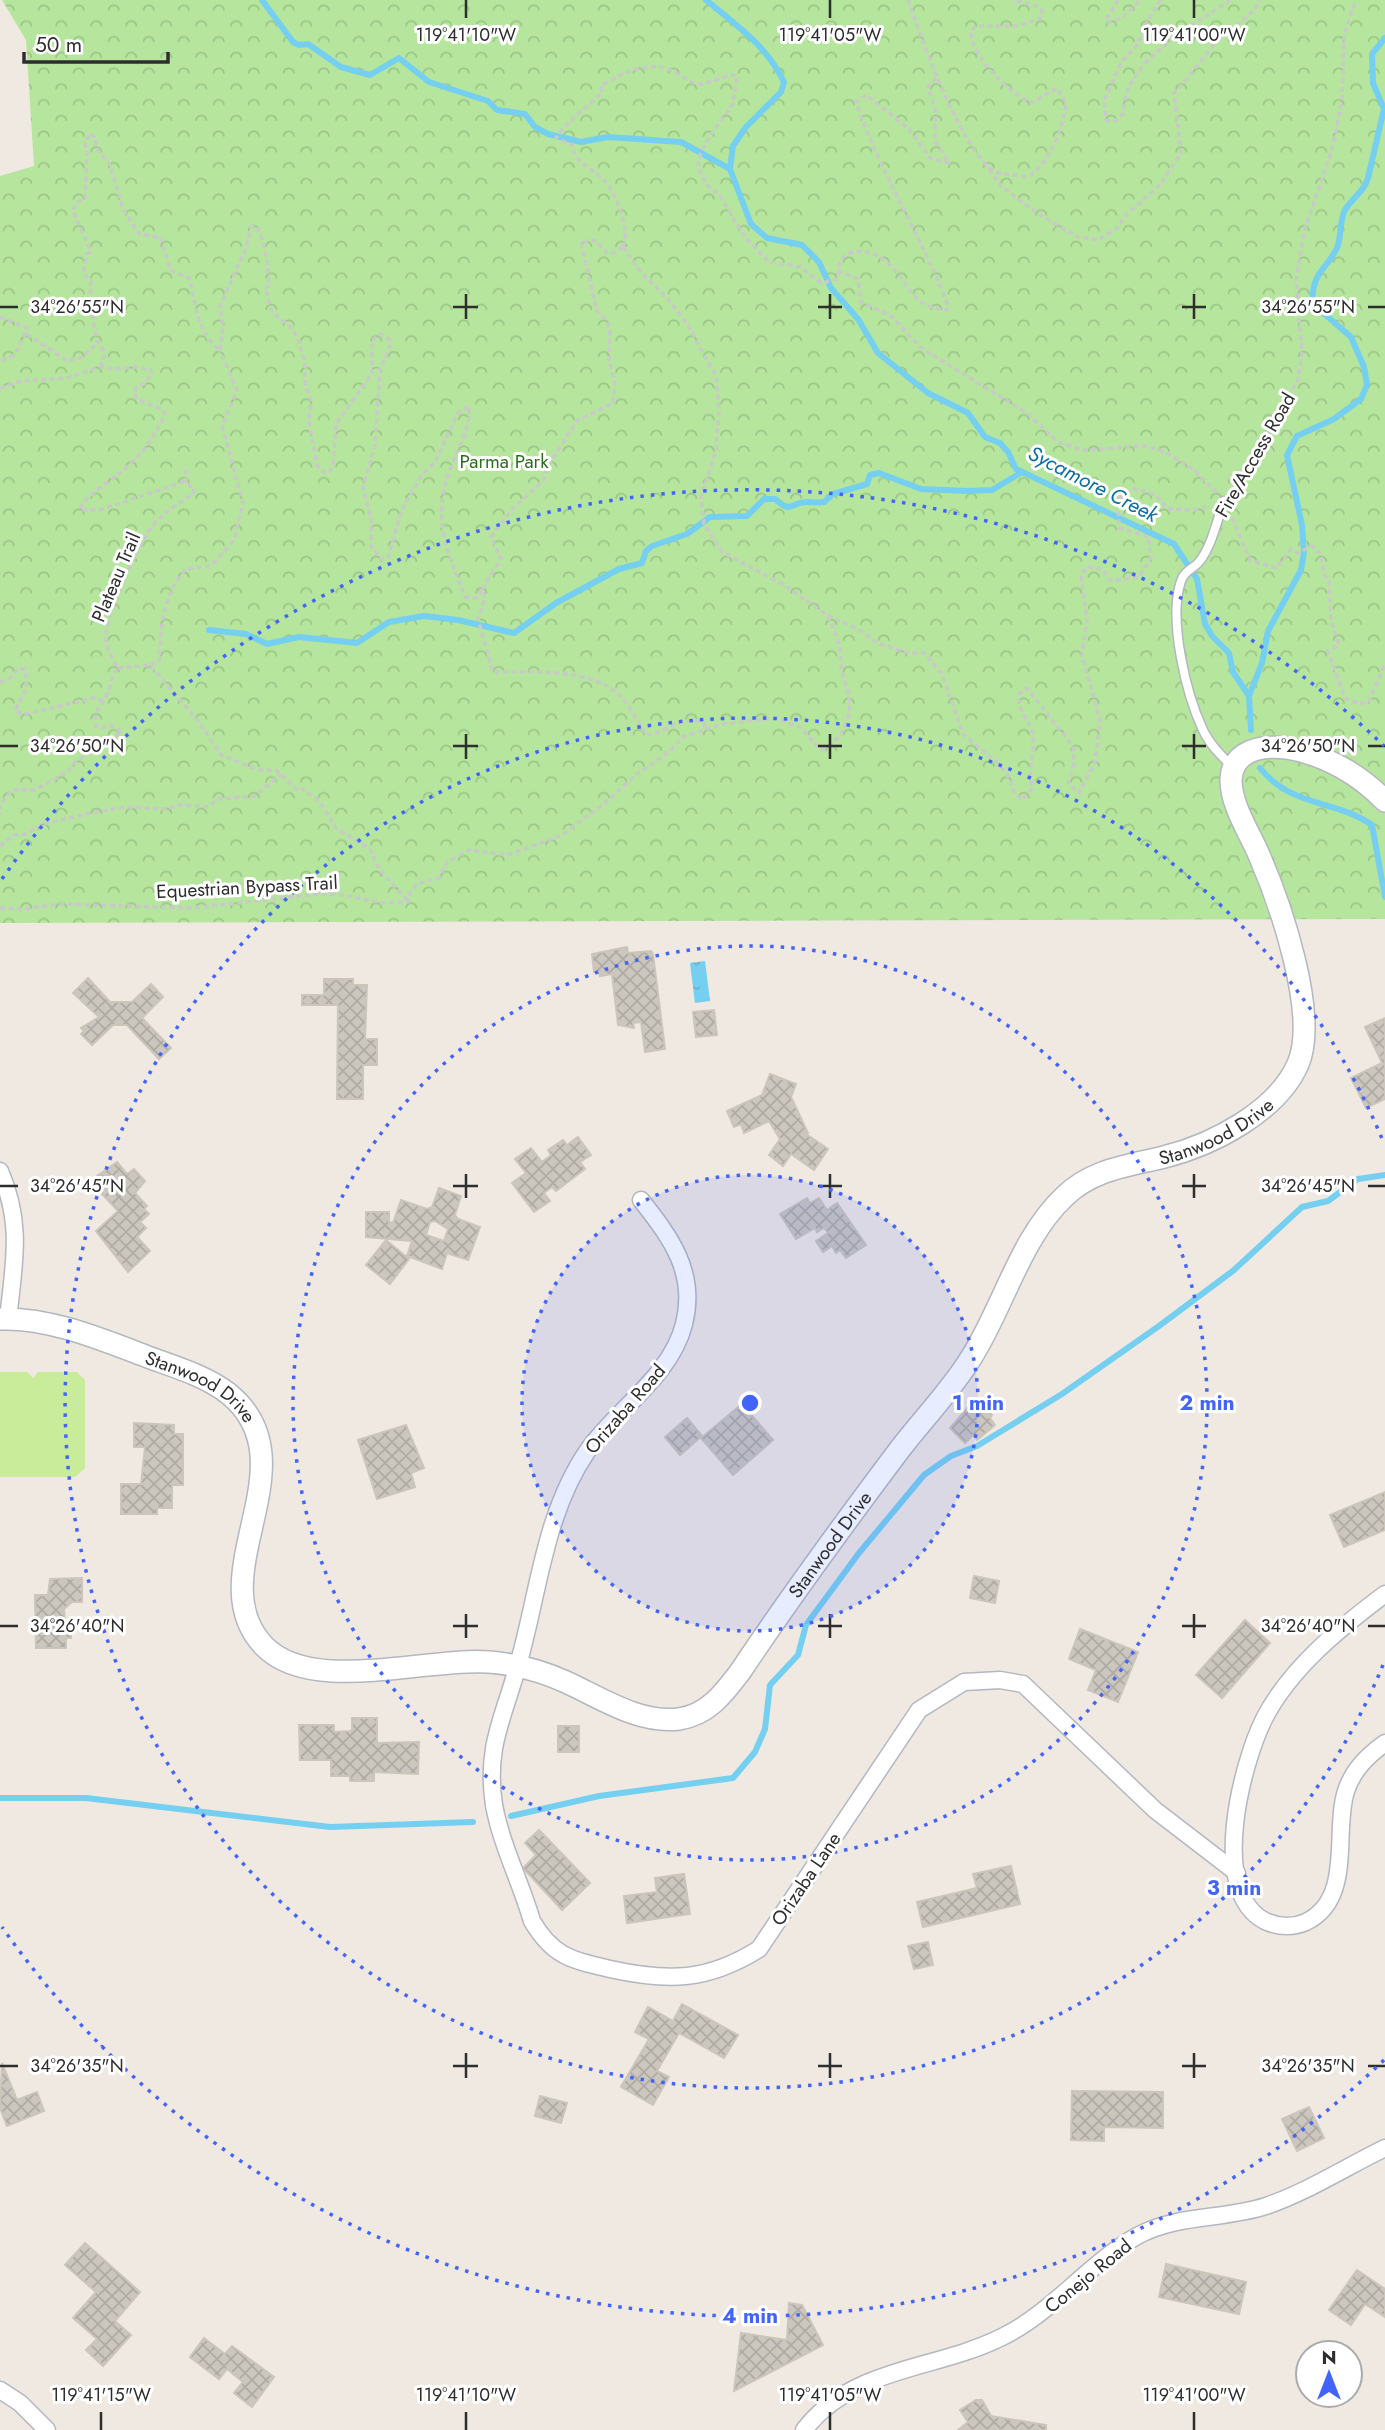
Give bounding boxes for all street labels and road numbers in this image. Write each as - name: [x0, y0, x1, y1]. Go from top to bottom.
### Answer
- street label: Fire/Access Road: [1208, 388, 1302, 522]
- street label: Plateau Trail: [85, 528, 147, 626]
- street label: Equestrian Bypass Trail: [156, 869, 338, 905]
- street label: Stanwood Drive: [1156, 1091, 1280, 1171]
- street label: Stanwood Drive: [141, 1344, 263, 1428]
- street label: Orizaba Road: [578, 1358, 672, 1460]
- street label: Stanwood Drive: [782, 1485, 878, 1603]
- street label: Orizaba Lane: [765, 1827, 847, 1931]
- street label: Conejo Road: [1039, 2232, 1137, 2320]

